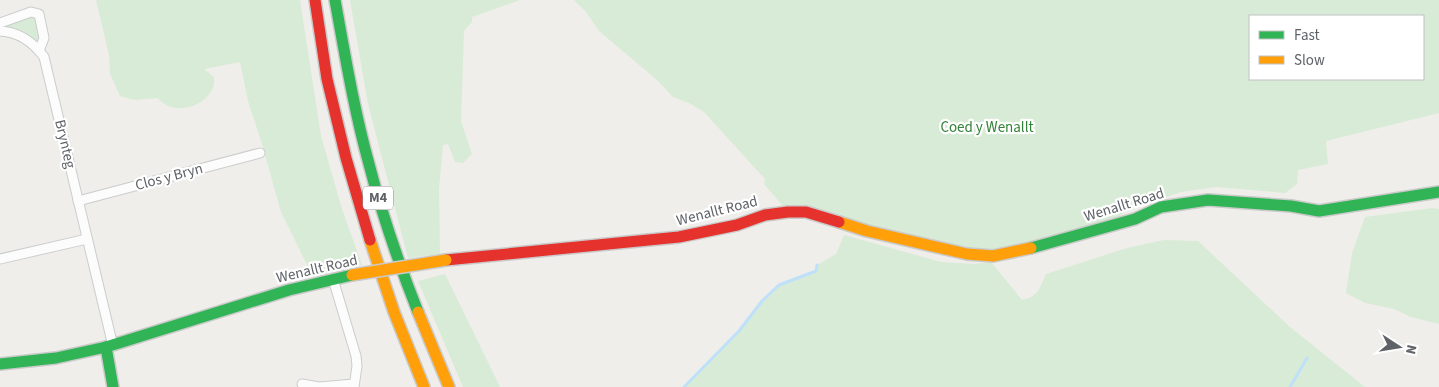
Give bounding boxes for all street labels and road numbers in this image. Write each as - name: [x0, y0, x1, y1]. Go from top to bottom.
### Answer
- street label: Brynteg: [49, 118, 81, 171]
- street label: Clos y Bryn: [133, 158, 205, 196]
- street label: Wenallt Road: [1081, 183, 1167, 227]
- road number: M4: [363, 187, 393, 210]
- street label: Wenallt Road: [674, 191, 760, 231]
- street label: Wenallt Road: [274, 249, 360, 289]

